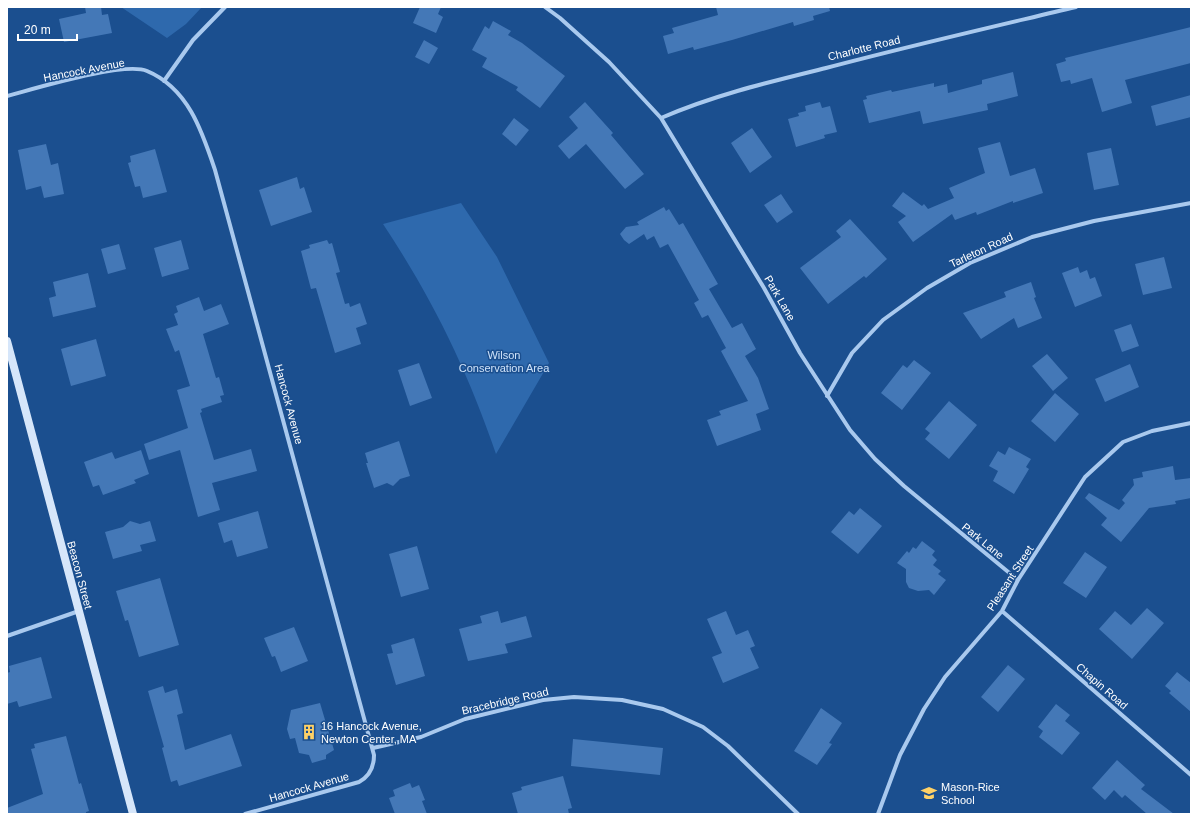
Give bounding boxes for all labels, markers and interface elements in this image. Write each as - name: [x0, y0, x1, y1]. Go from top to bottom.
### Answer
- scale bar: [18, 16, 77, 42]
- text: 20 m: [24, 23, 51, 37]
- street label: Charlotte Road: [827, 33, 901, 63]
- street label: Hancock Avenue: [42, 56, 126, 84]
- street label: Tarleton Road: [947, 230, 1015, 270]
- street label: Park Lane: [762, 273, 798, 323]
- park label: Wilson Conservation Area: [459, 349, 550, 374]
- street label: Hancock Avenue: [273, 363, 305, 445]
- street label: Park Lane: [960, 521, 1006, 561]
- street label: Beacon Street: [65, 540, 95, 610]
- street label: Pleasant Street: [984, 543, 1036, 613]
- street label: Chapin Road: [1074, 660, 1130, 712]
- street label: Bracebridge Road: [460, 685, 550, 717]
- place label: 16 Hancock Avenue, Newton Center, MA: [321, 720, 422, 745]
- building icon: 16 Hancock Avenue, Newton Center, MA: [300, 723, 318, 741]
- street label: Hancock Avenue: [268, 770, 350, 804]
- place label: Mason-Rice School: [941, 781, 1000, 806]
- school or university icon: Mason-Rice School: [920, 784, 938, 802]

